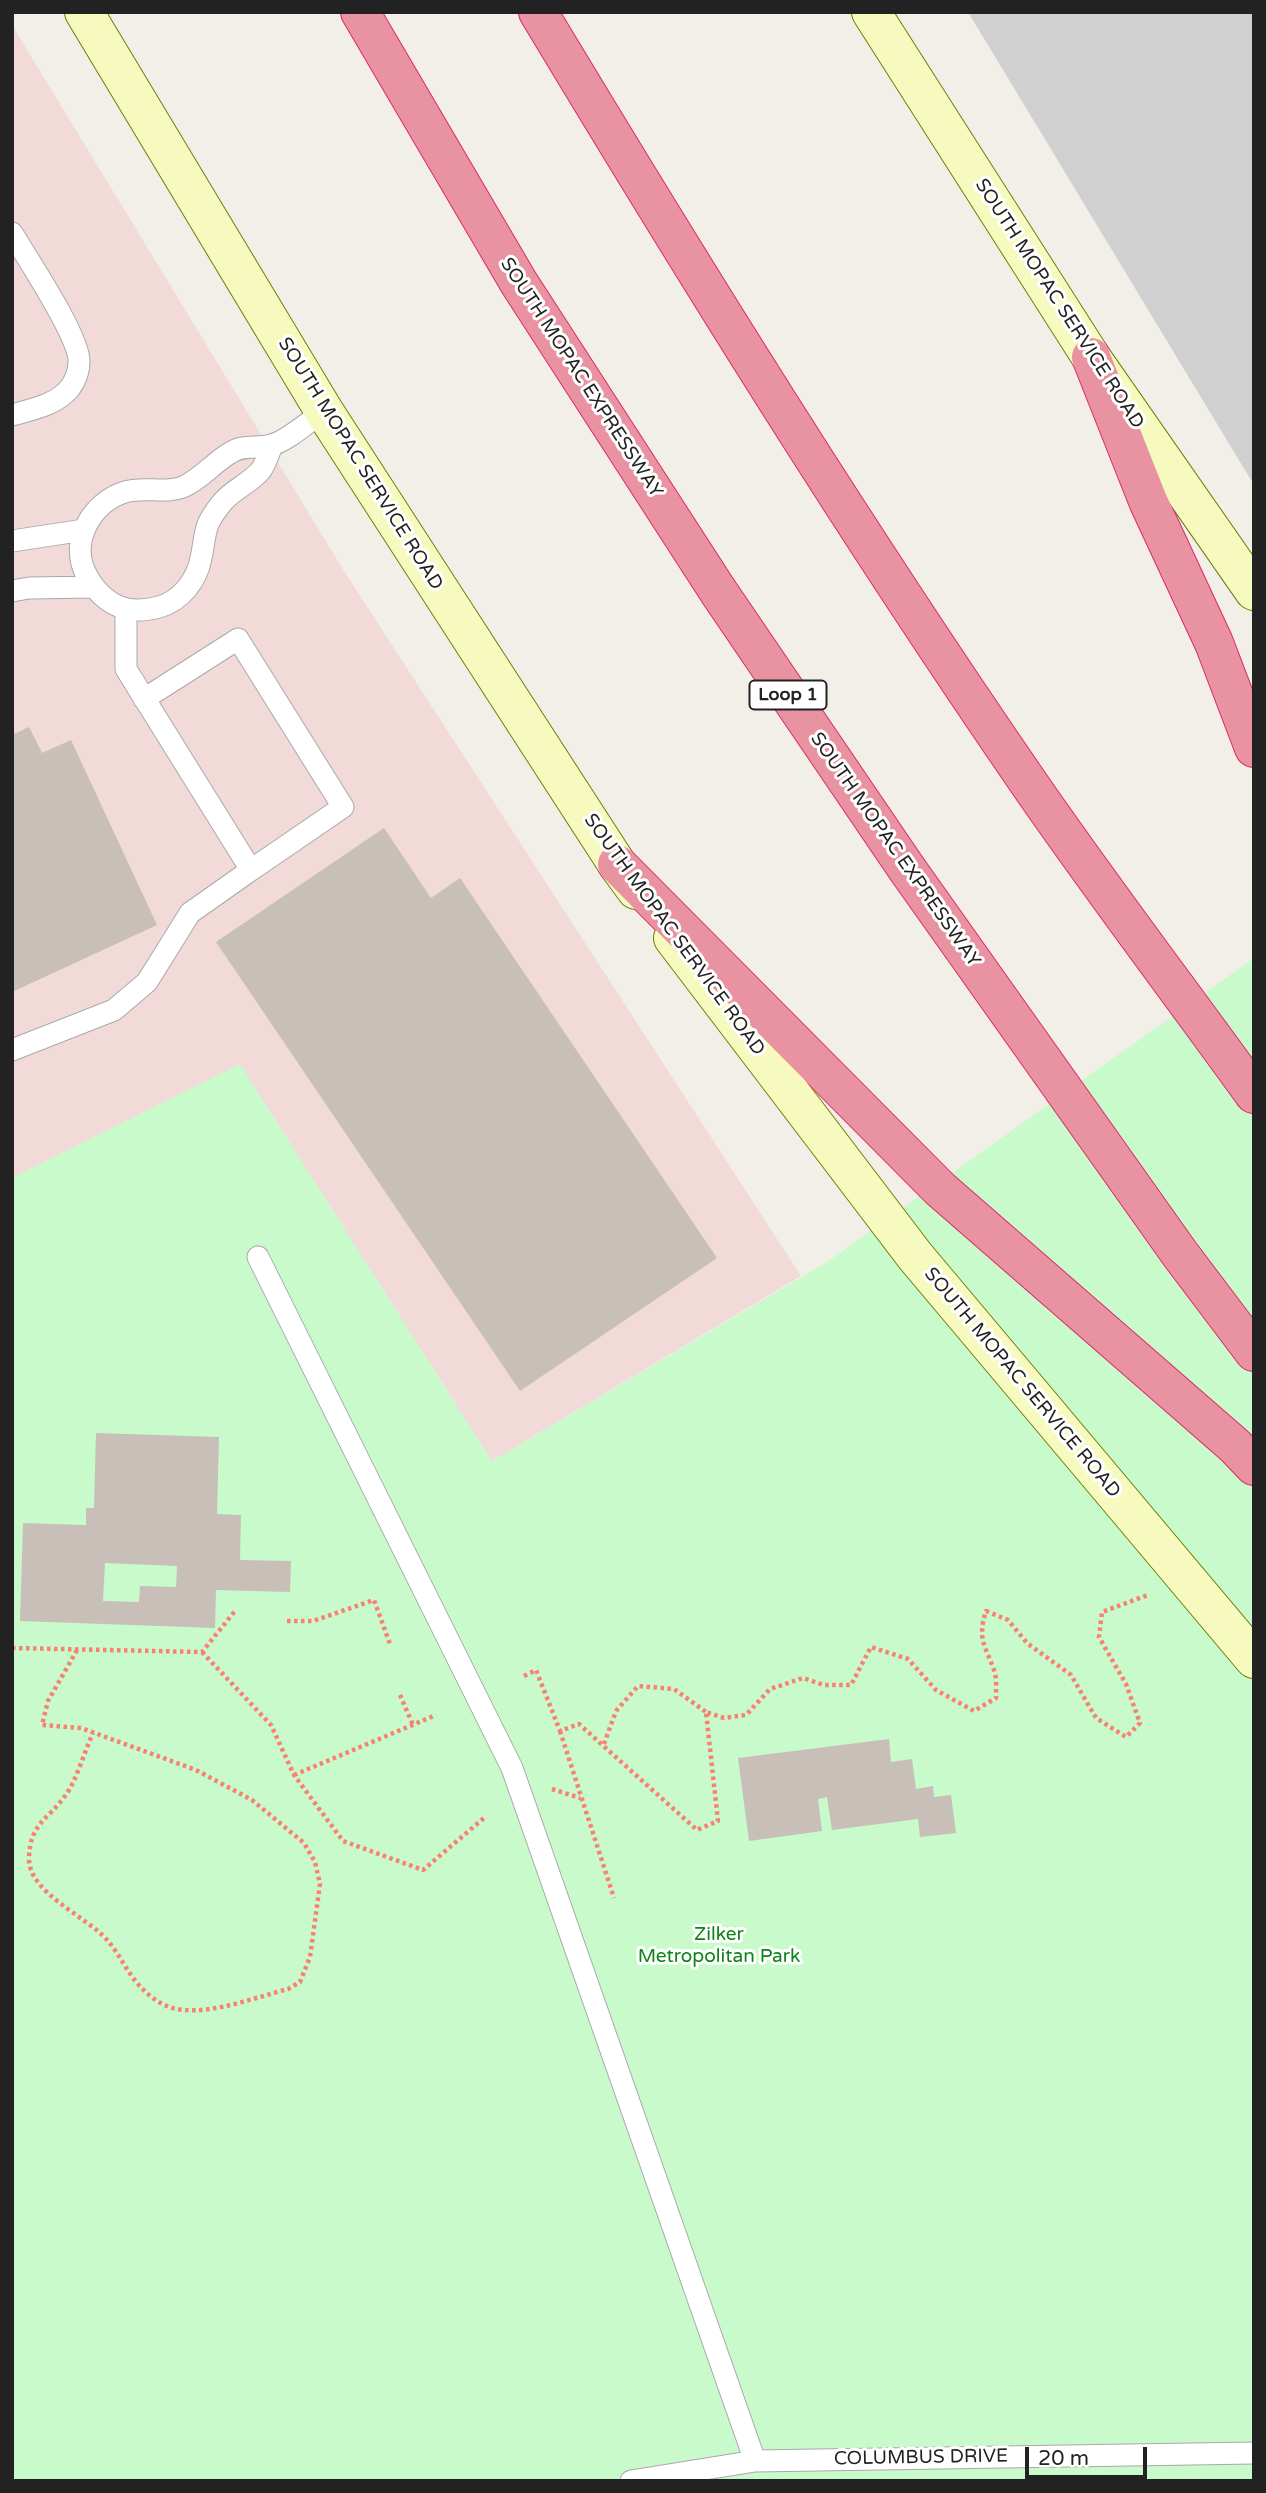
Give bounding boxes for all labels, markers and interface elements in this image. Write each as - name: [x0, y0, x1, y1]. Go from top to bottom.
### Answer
- street label: SOUTH MOPAC SERVICE ROAD: [970, 175, 1148, 433]
- street label: SOUTH MOPAC EXPRESSWAY: [495, 254, 667, 502]
- street label: SOUTH MOPAC SERVICE ROAD: [273, 334, 447, 594]
- road number: Loop 1: [750, 680, 826, 710]
- street label: SOUTH MOPAC EXPRESSWAY: [805, 728, 985, 972]
- street label: SOUTH MOPAC SERVICE ROAD: [579, 810, 769, 1060]
- street label: SOUTH MOPAC SERVICE ROAD: [919, 1263, 1125, 1503]
- park label: Zilker Metropolitan Park: [638, 1924, 800, 1968]
- scale bar: [1028, 2434, 1150, 2478]
- street label: COLUMBUS DRIVE: [834, 2445, 1008, 2471]
- text: 20 m: [1038, 2446, 1089, 2471]

